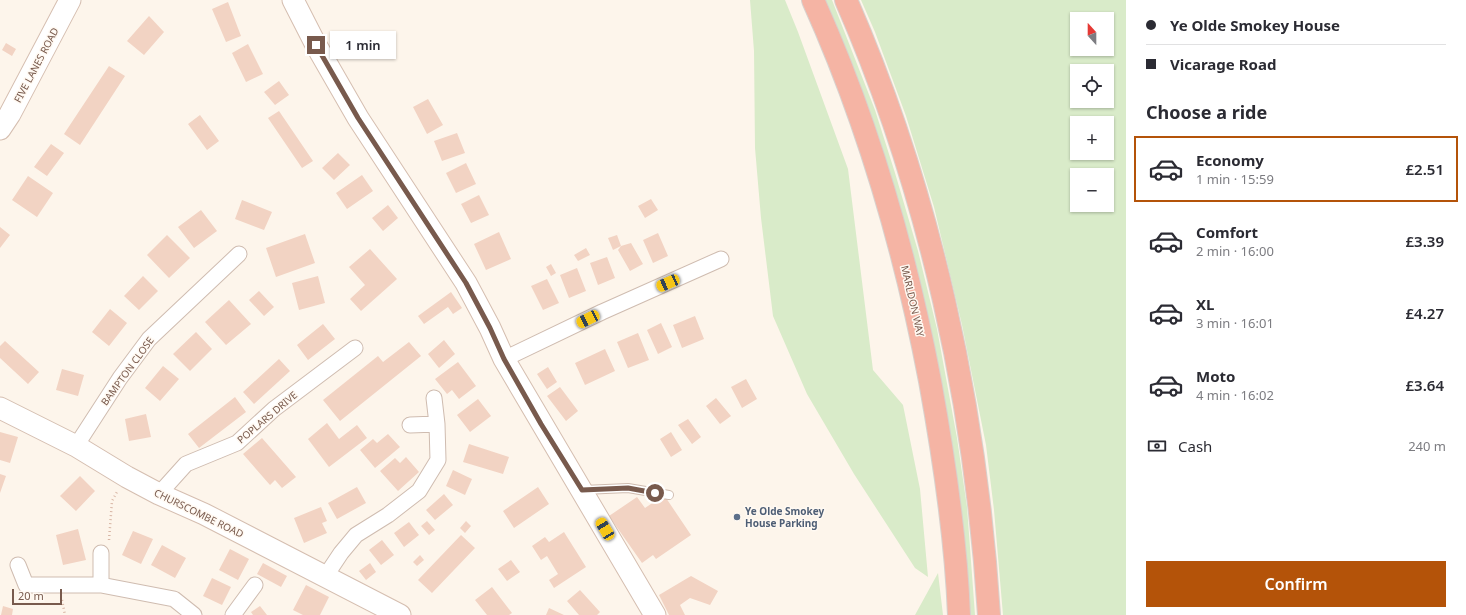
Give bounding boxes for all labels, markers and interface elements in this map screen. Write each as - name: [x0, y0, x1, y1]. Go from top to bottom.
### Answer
- north arrow: [1070, 12, 1114, 56]
- map controls: [1070, 12, 1114, 212]
- text: Ye Olde Smokey House: [1170, 15, 1340, 35]
- street label: FIVE LANES ROAD: [10, 25, 62, 105]
- callout: 1 min: [330, 31, 396, 59]
- route end: [307, 36, 325, 54]
- text: 1 min: [345, 36, 381, 54]
- text: Vicarage Road: [1170, 54, 1276, 74]
- button: locate: [1070, 64, 1114, 108]
- text: Choose a ride: [1146, 100, 1267, 124]
- button: +: [1070, 116, 1114, 160]
- text: Economy: [1196, 150, 1264, 170]
- icon: car: [1148, 151, 1184, 187]
- text: £2.51: [1406, 159, 1444, 179]
- button: −: [1070, 168, 1114, 212]
- text: 1 min · 15:59: [1196, 170, 1274, 188]
- text: Comfort: [1196, 222, 1258, 242]
- icon: car: [1148, 223, 1184, 259]
- text: £3.39: [1406, 231, 1444, 251]
- text: 2 min · 16:00: [1196, 242, 1274, 260]
- street label: MARLDON WAY: [898, 264, 928, 338]
- car: [655, 273, 681, 293]
- text: XL: [1196, 294, 1214, 314]
- icon: car: [1148, 295, 1184, 331]
- text: £4.27: [1406, 303, 1444, 323]
- car: [575, 308, 601, 330]
- text: 3 min · 16:01: [1196, 314, 1274, 332]
- street label: BAMPTON CLOSE: [97, 334, 157, 408]
- text: Moto: [1196, 366, 1235, 386]
- icon: car: [1148, 367, 1184, 403]
- text: £3.64: [1406, 375, 1444, 395]
- text: 4 min · 16:02: [1196, 386, 1274, 404]
- street label: POPLARS DRIVE: [234, 388, 300, 446]
- icon: cash: [1146, 435, 1168, 457]
- text: Cash: [1178, 436, 1212, 456]
- text: 240 m: [1408, 437, 1446, 455]
- route start: [646, 484, 664, 502]
- street label: CHURSCOMBE ROAD: [152, 485, 246, 541]
- place label: Ye Olde Smokey House Parking: [745, 504, 825, 530]
- marker: Ye Olde Smokey House Parking: [732, 512, 742, 522]
- car: [594, 516, 616, 542]
- button: Confirm: [1146, 561, 1446, 607]
- scale bar: [12, 587, 62, 606]
- text: 20 m: [18, 588, 44, 603]

